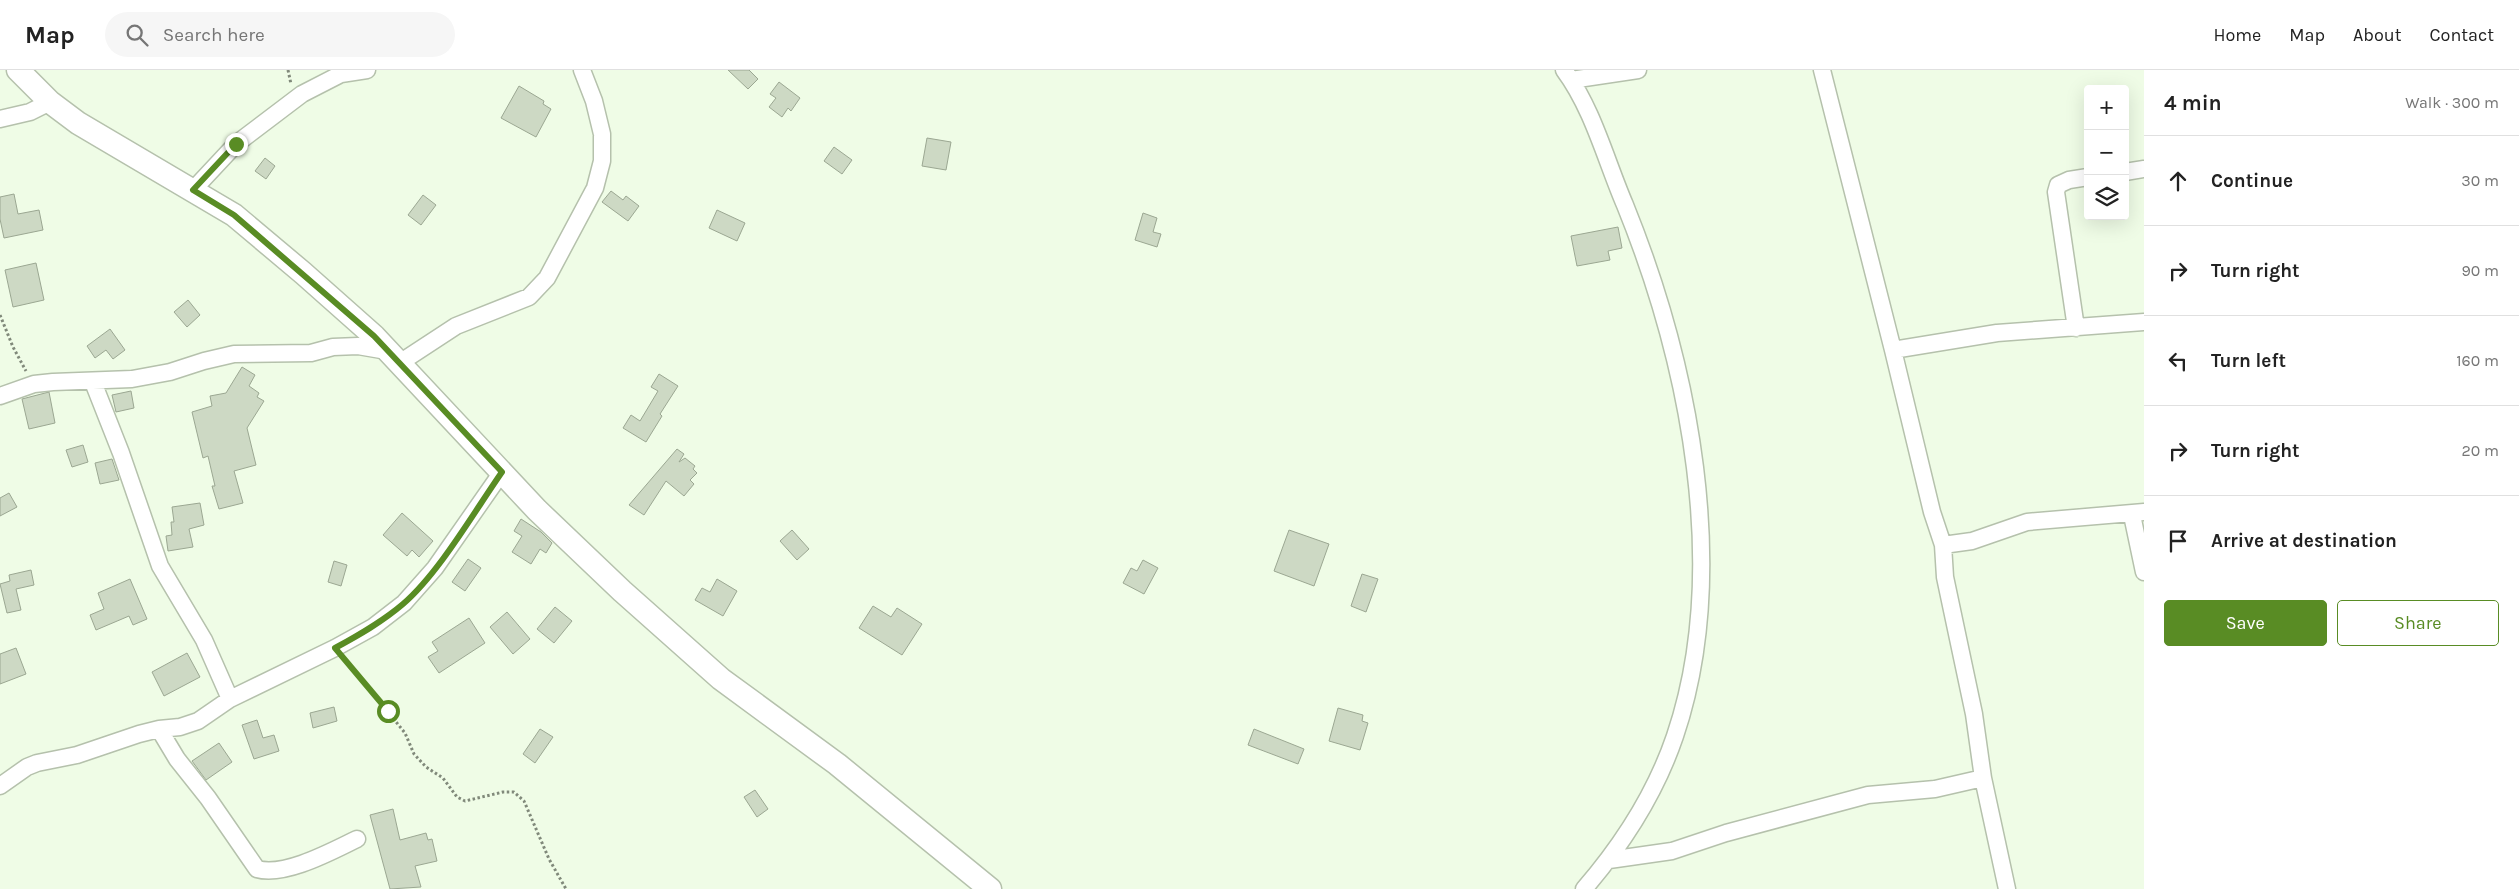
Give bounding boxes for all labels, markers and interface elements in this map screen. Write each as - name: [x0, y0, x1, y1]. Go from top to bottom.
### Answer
- search box: [105, 12, 455, 57]
- text: Map: [25, 21, 75, 49]
- icon: search: [123, 21, 151, 49]
- text: Search here: [163, 24, 265, 46]
- text: Home: [2213, 24, 2261, 46]
- text: Map: [2289, 24, 2325, 46]
- text: About: [2353, 24, 2402, 46]
- text: Contact: [2430, 24, 2494, 46]
- map controls: [2084, 85, 2129, 220]
- button: +: [2084, 85, 2129, 130]
- text: 4 min: [2164, 91, 2222, 115]
- text: Walk · 300 m: [2405, 93, 2499, 112]
- button: −: [2084, 130, 2129, 175]
- route end: [225, 133, 248, 156]
- icon: ahead: [2164, 167, 2192, 195]
- text: Continue: [2211, 170, 2293, 192]
- text: 30 m: [2461, 171, 2499, 190]
- button: layers: [2084, 175, 2129, 220]
- icon: right: [2164, 257, 2192, 285]
- text: Turn right: [2211, 260, 2300, 282]
- text: 90 m: [2461, 261, 2499, 280]
- icon: left: [2164, 347, 2192, 375]
- text: Turn left: [2211, 350, 2286, 372]
- text: 160 m: [2456, 351, 2499, 370]
- icon: right: [2164, 437, 2192, 465]
- text: Turn right: [2211, 440, 2300, 462]
- text: 20 m: [2461, 441, 2499, 460]
- icon: arrive: [2164, 527, 2192, 555]
- text: Arrive at destination: [2211, 530, 2397, 552]
- button: Save: [2164, 600, 2327, 646]
- button: Share: [2337, 600, 2499, 646]
- route start: [377, 700, 400, 723]

